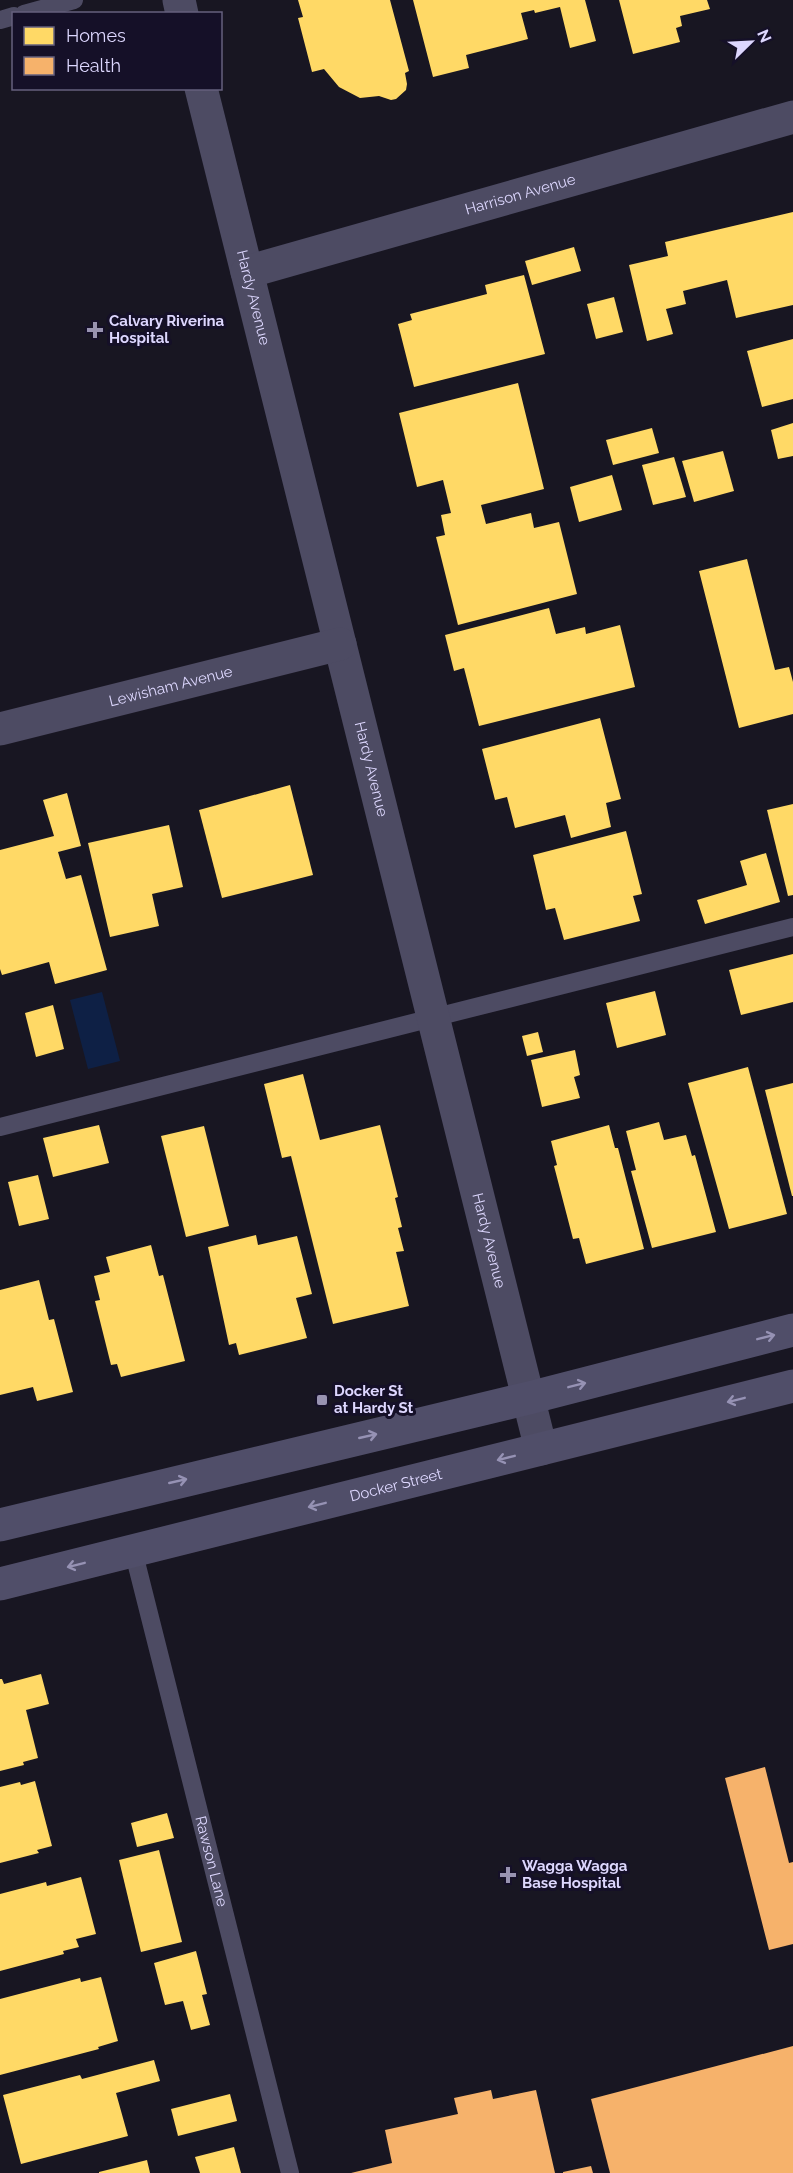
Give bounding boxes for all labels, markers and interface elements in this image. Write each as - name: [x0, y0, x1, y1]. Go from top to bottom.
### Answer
- legend: [12, 12, 222, 90]
- north arrow: [721, 12, 781, 72]
- text: Homes: [66, 25, 126, 46]
- text: N: [753, 27, 775, 46]
- text: Health: [66, 55, 121, 76]
- street label: Harrison Avenue: [463, 170, 578, 219]
- street label: Hardy Avenue: [233, 248, 274, 347]
- place label: Calvary Riverina Hospital: [109, 312, 225, 347]
- marker: Calvary Riverina Hospital: [86, 321, 104, 339]
- street label: Lewisham Avenue: [107, 662, 235, 710]
- street label: Hardy Avenue: [351, 720, 392, 819]
- street label: Hardy Avenue: [468, 1191, 510, 1290]
- one-way arrow: [757, 1331, 776, 1342]
- one-way arrow: [568, 1379, 587, 1391]
- place label: Docker St at Hardy St: [334, 1382, 413, 1417]
- marker: Docker St at Hardy St: [315, 1393, 329, 1407]
- one-way arrow: [727, 1395, 746, 1406]
- one-way arrow: [358, 1430, 377, 1442]
- one-way arrow: [497, 1452, 516, 1464]
- street label: Docker Street: [348, 1465, 444, 1505]
- one-way arrow: [168, 1475, 187, 1487]
- one-way arrow: [308, 1499, 327, 1511]
- one-way arrow: [67, 1559, 86, 1571]
- street label: Rawson Lane: [191, 1814, 232, 1909]
- place label: Wagga Wagga Base Hospital: [522, 1857, 628, 1892]
- marker: Wagga Wagga Base Hospital: [499, 1866, 517, 1884]

